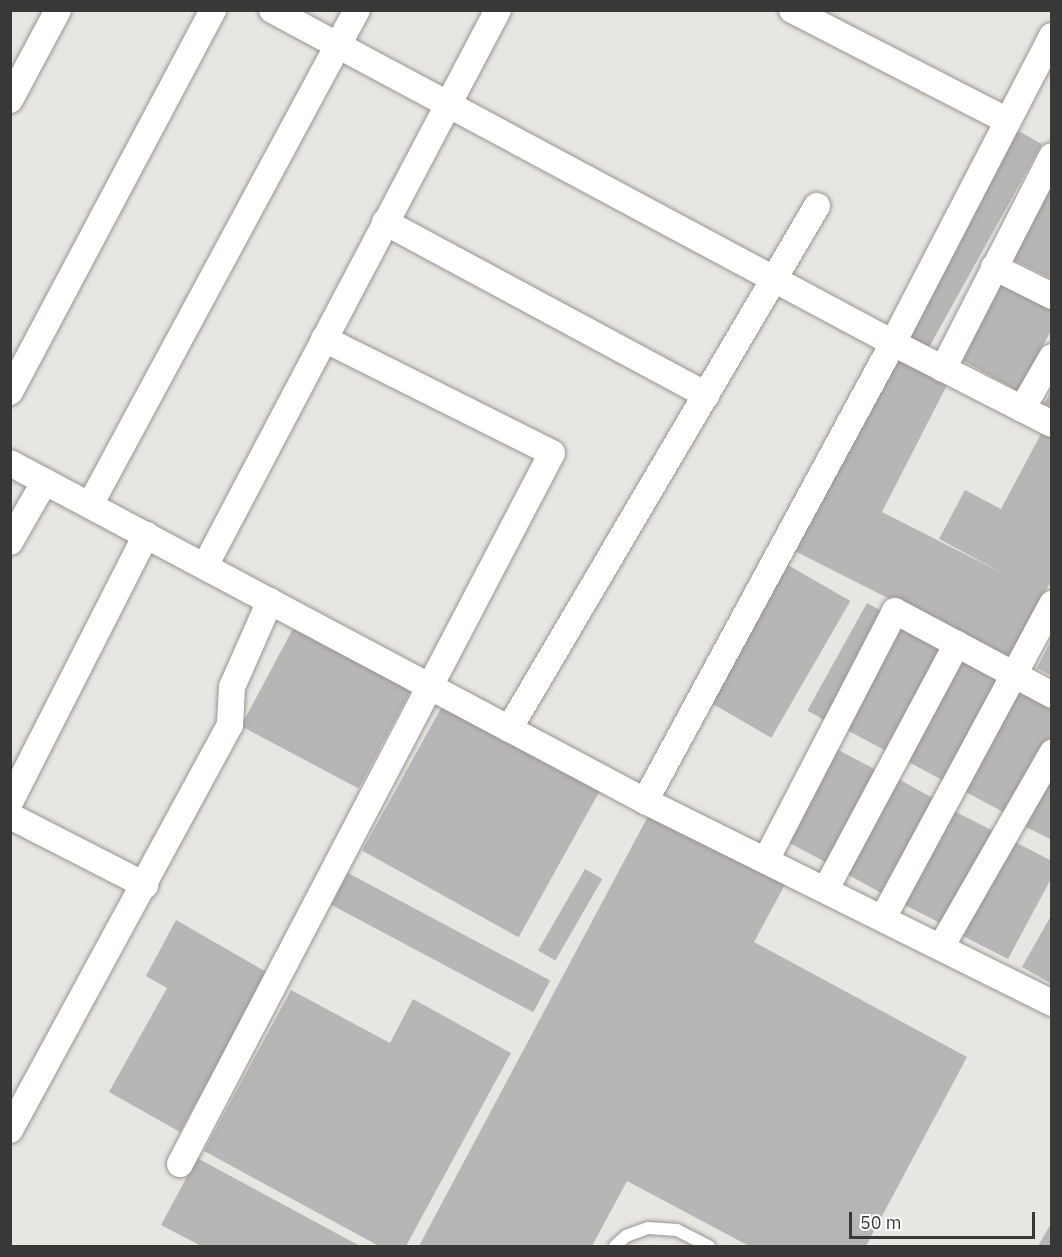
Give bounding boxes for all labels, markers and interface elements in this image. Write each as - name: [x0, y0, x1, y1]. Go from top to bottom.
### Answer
- scale bar: [852, 1200, 1038, 1238]
- text: 50 m: [860, 1211, 902, 1234]

